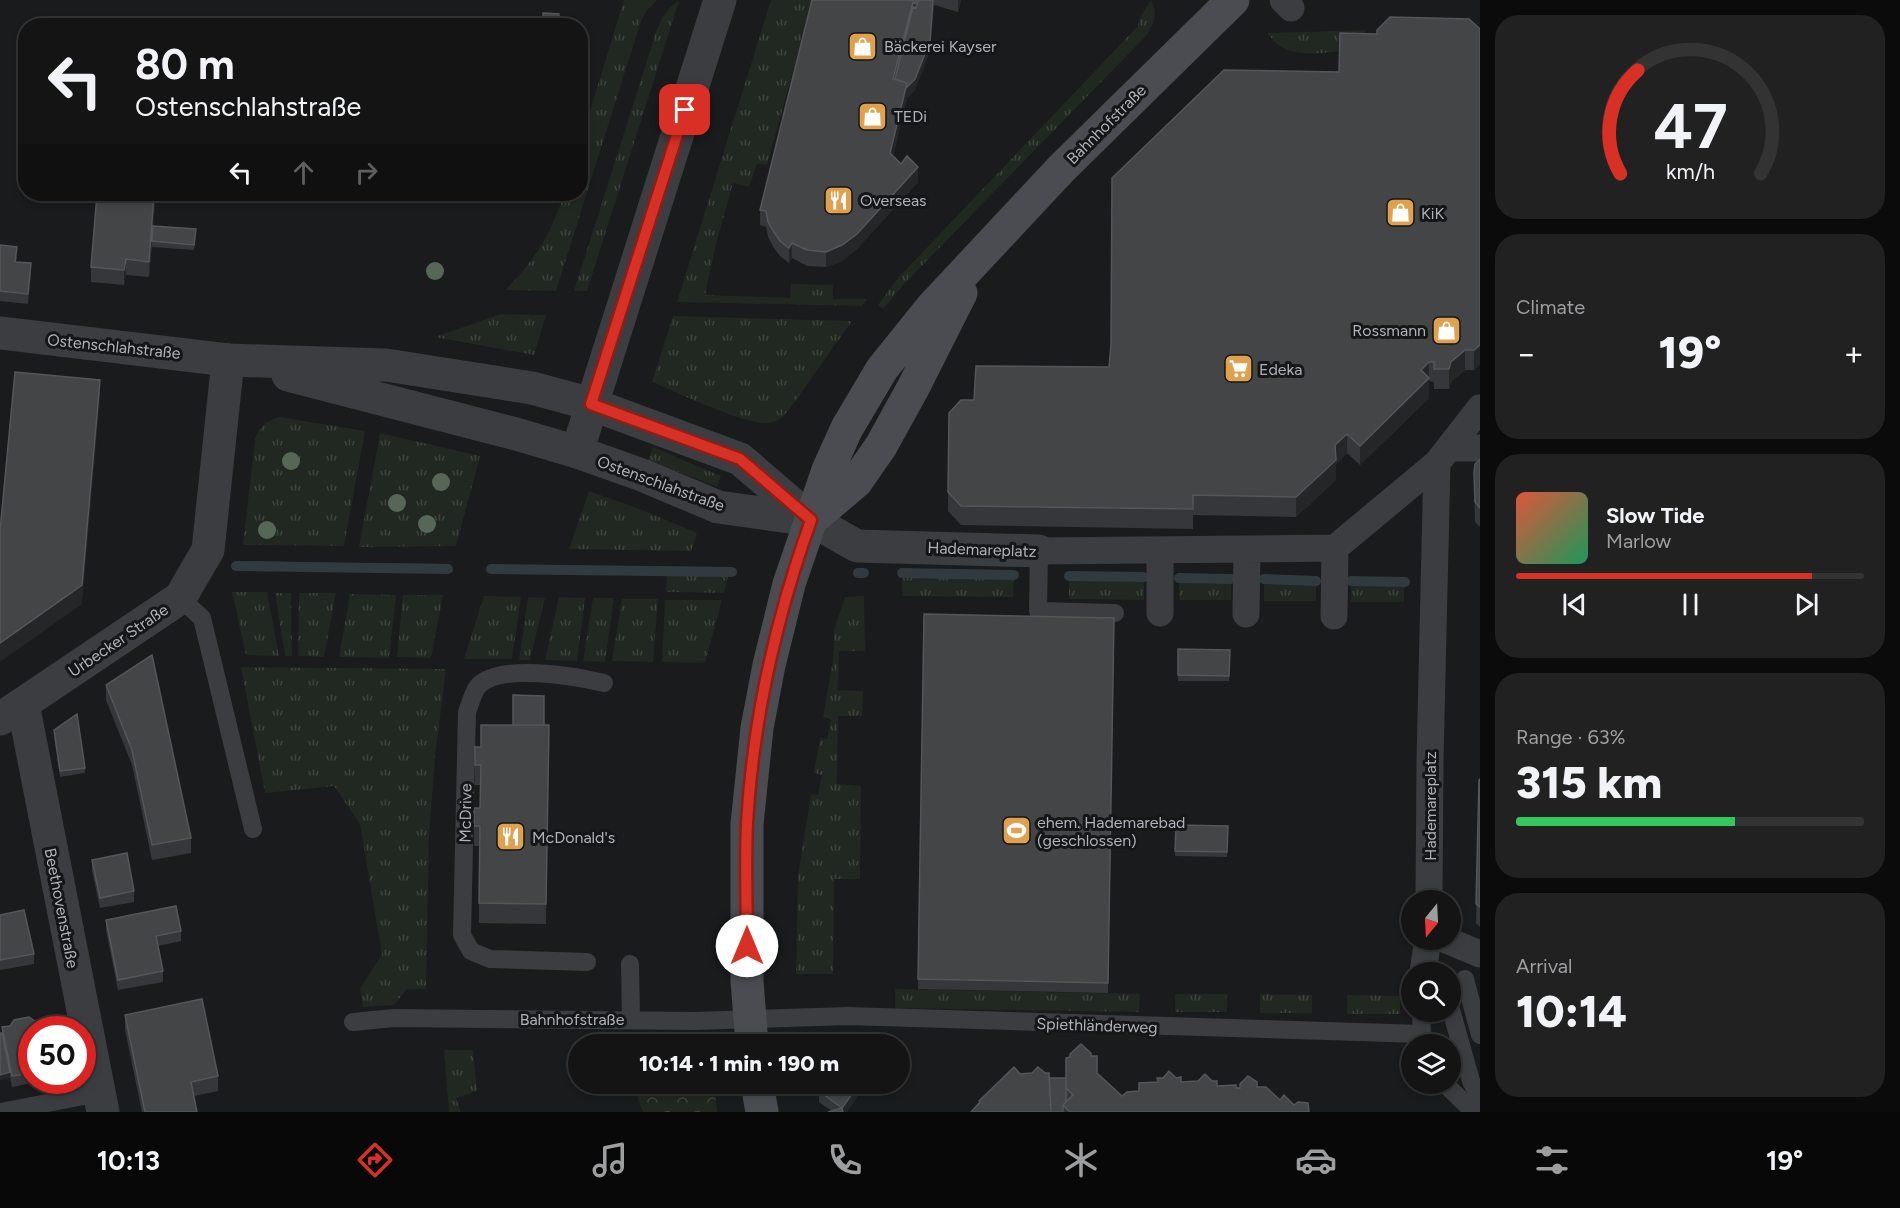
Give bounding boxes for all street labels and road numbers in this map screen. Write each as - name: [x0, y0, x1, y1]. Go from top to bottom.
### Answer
- street label: Bahnhofstraße: [1063, 80, 1150, 168]
- street label: Ostenschlahstraße: [46, 330, 182, 363]
- street label: Ostenschlahstraße: [595, 452, 727, 515]
- street label: Hademareplatz: [927, 538, 1037, 561]
- street label: Urbecker Straße: [65, 600, 172, 681]
- street label: Hademareplatz: [1421, 751, 1440, 861]
- street label: McDrive: [455, 783, 476, 843]
- street label: Beethovenstraße: [41, 846, 83, 970]
- street label: Bahnhofstraße: [520, 1010, 625, 1029]
- street label: Spiethländerweg: [1036, 1014, 1158, 1037]

